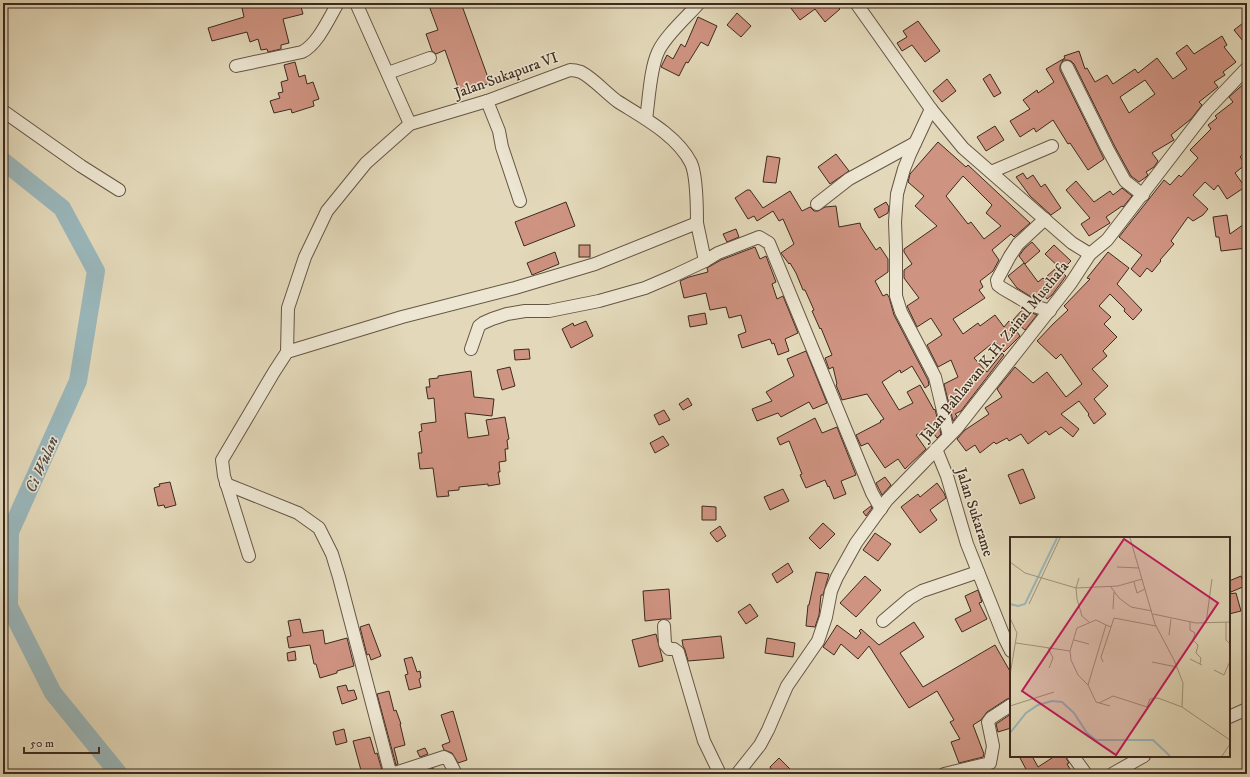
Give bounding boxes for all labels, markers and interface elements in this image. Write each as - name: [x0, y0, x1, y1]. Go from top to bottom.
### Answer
- street label: Jalan Sukapura VI: [450, 48, 560, 104]
- street label: Jalan Pahlawan K.H. Zainal Musthafa: [915, 257, 1073, 447]
- water label: Ci Wulan: [21, 433, 63, 496]
- street label: Jalan Sukarame: [951, 463, 998, 559]
- inset map: [1010, 537, 1230, 757]
- scale bar: [24, 729, 99, 755]
- text: 50 m: [30, 736, 54, 751]

